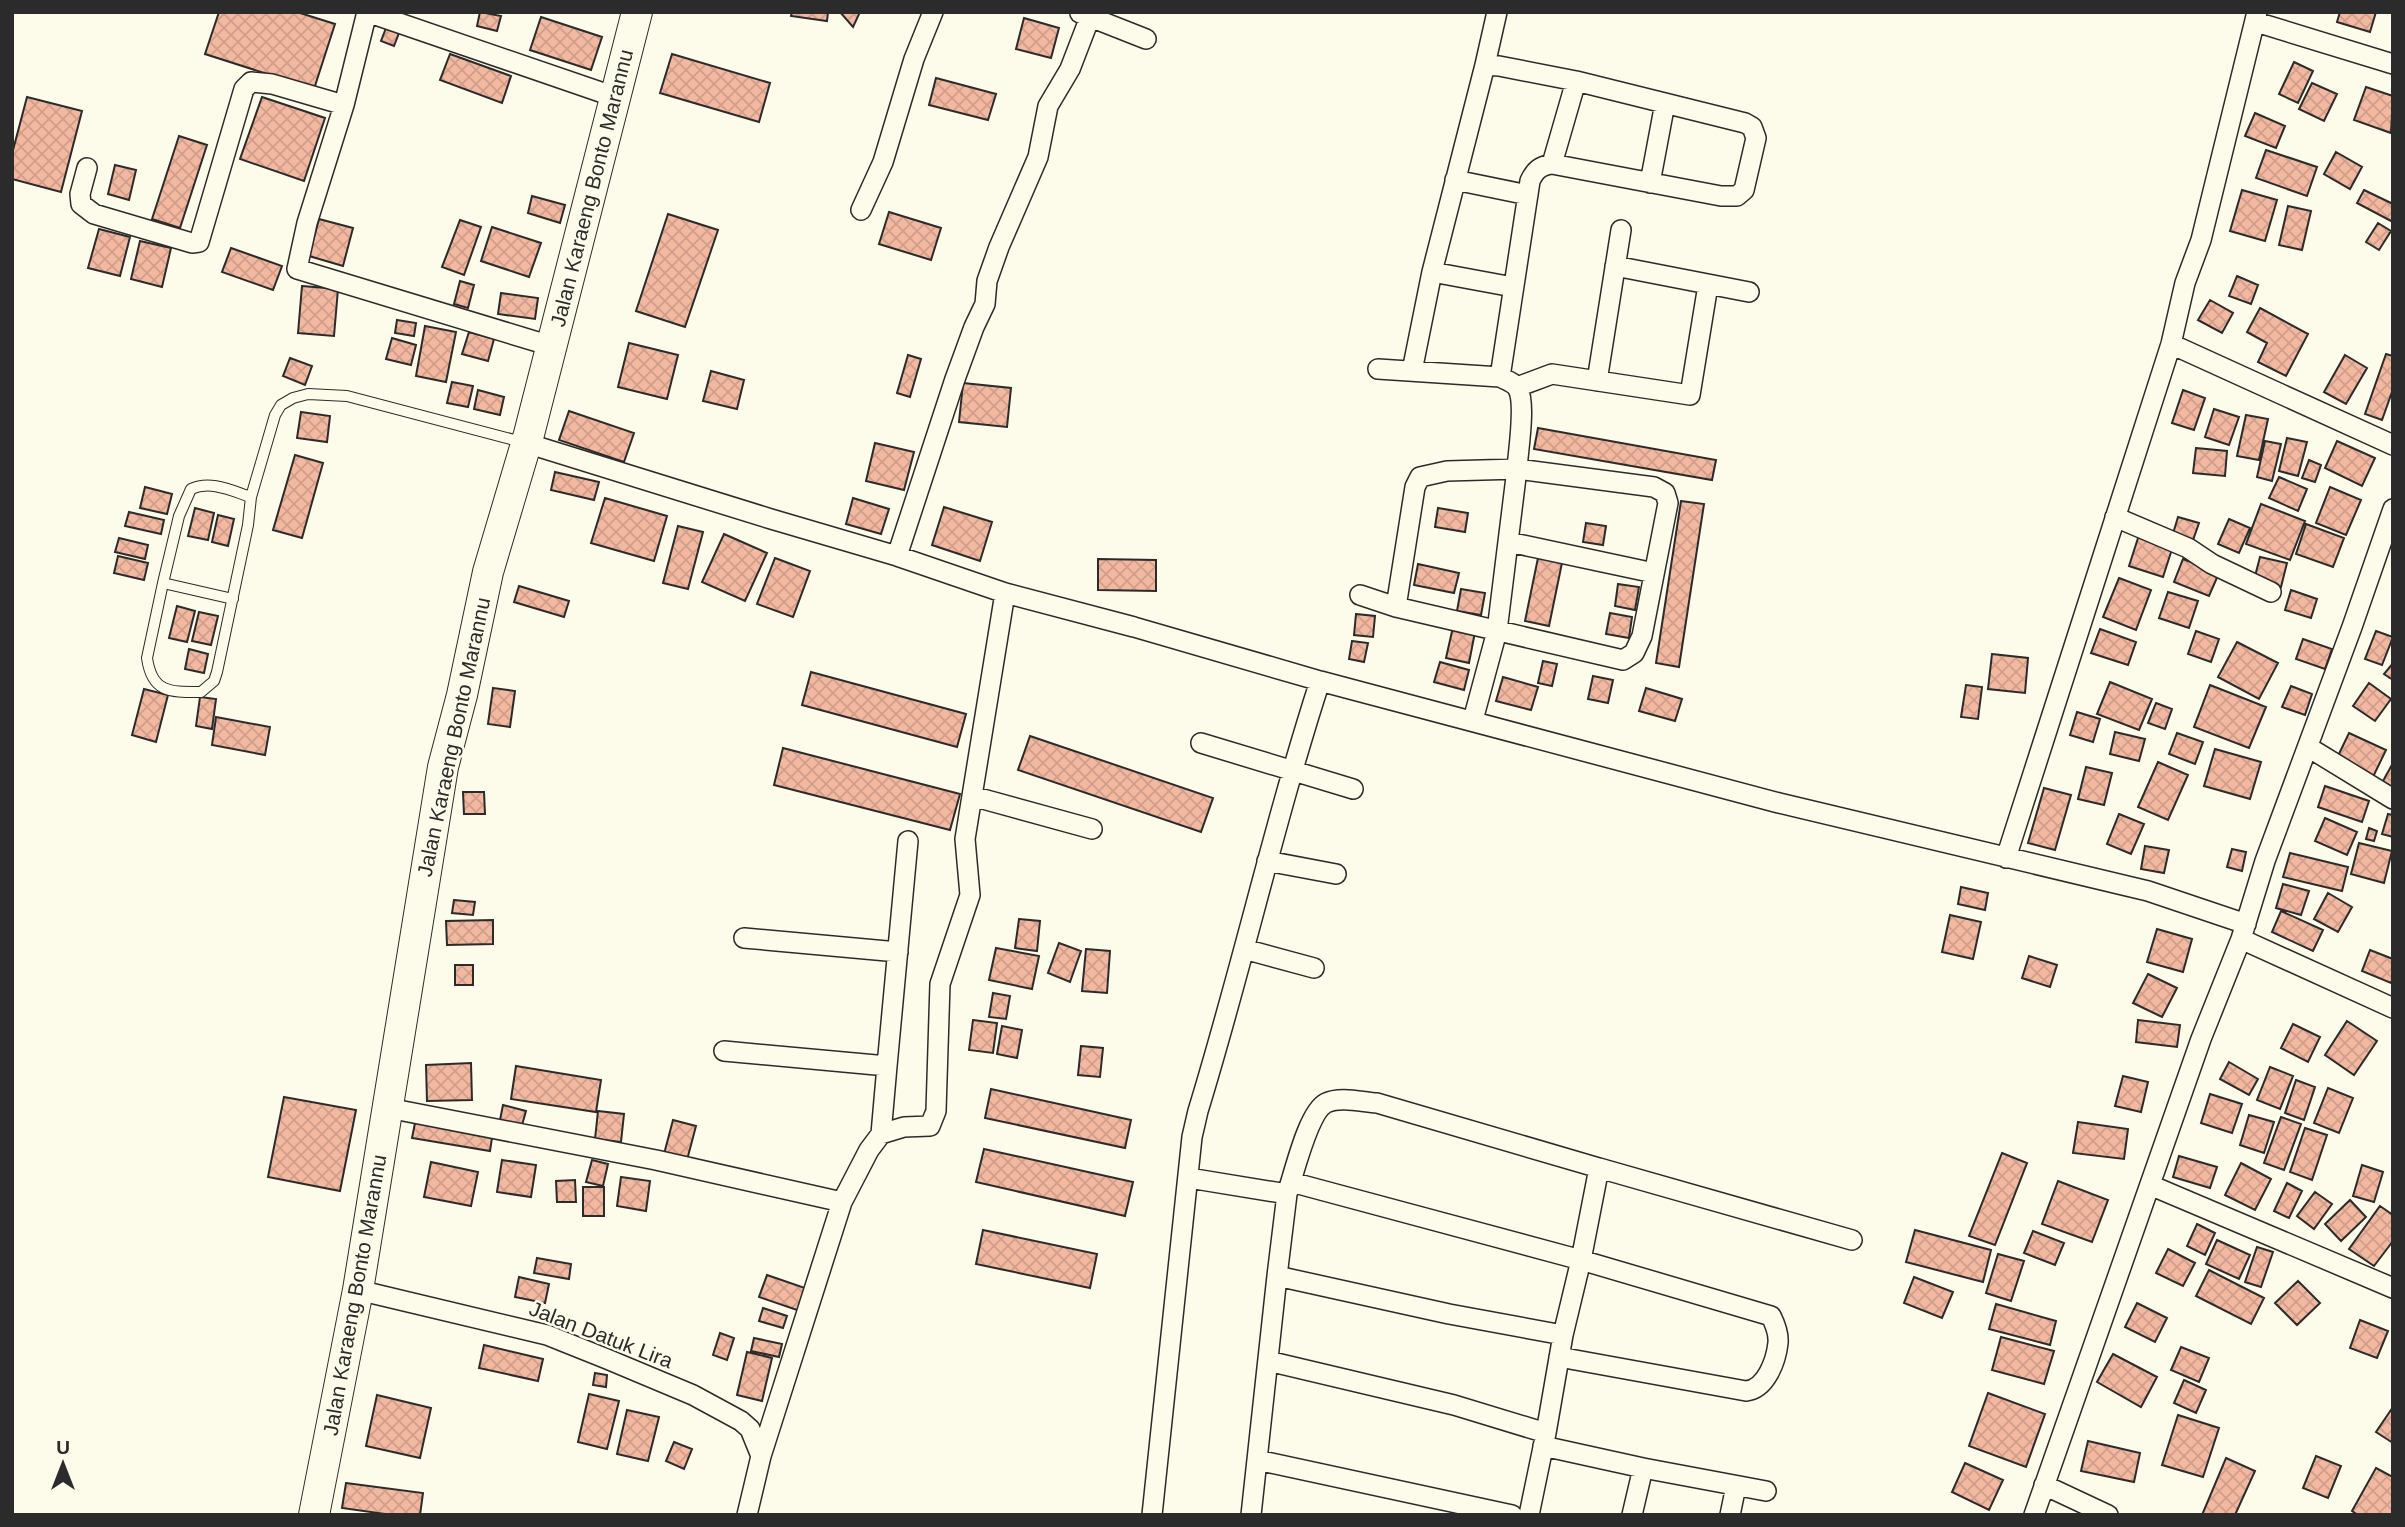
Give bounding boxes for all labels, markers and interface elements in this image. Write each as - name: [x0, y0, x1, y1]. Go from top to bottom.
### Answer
- street label: Jalan Karaeng Bonto Marannu: [546, 47, 637, 329]
- street label: Jalan Karaeng Bonto Marannu: [413, 595, 494, 879]
- street label: Jalan Karaeng Bonto Marannu: [318, 1153, 391, 1437]
- street label: Jalan Datuk Lira: [526, 1297, 676, 1373]
- north arrow: [28, 1429, 98, 1499]
- text: U: [56, 1437, 70, 1458]

